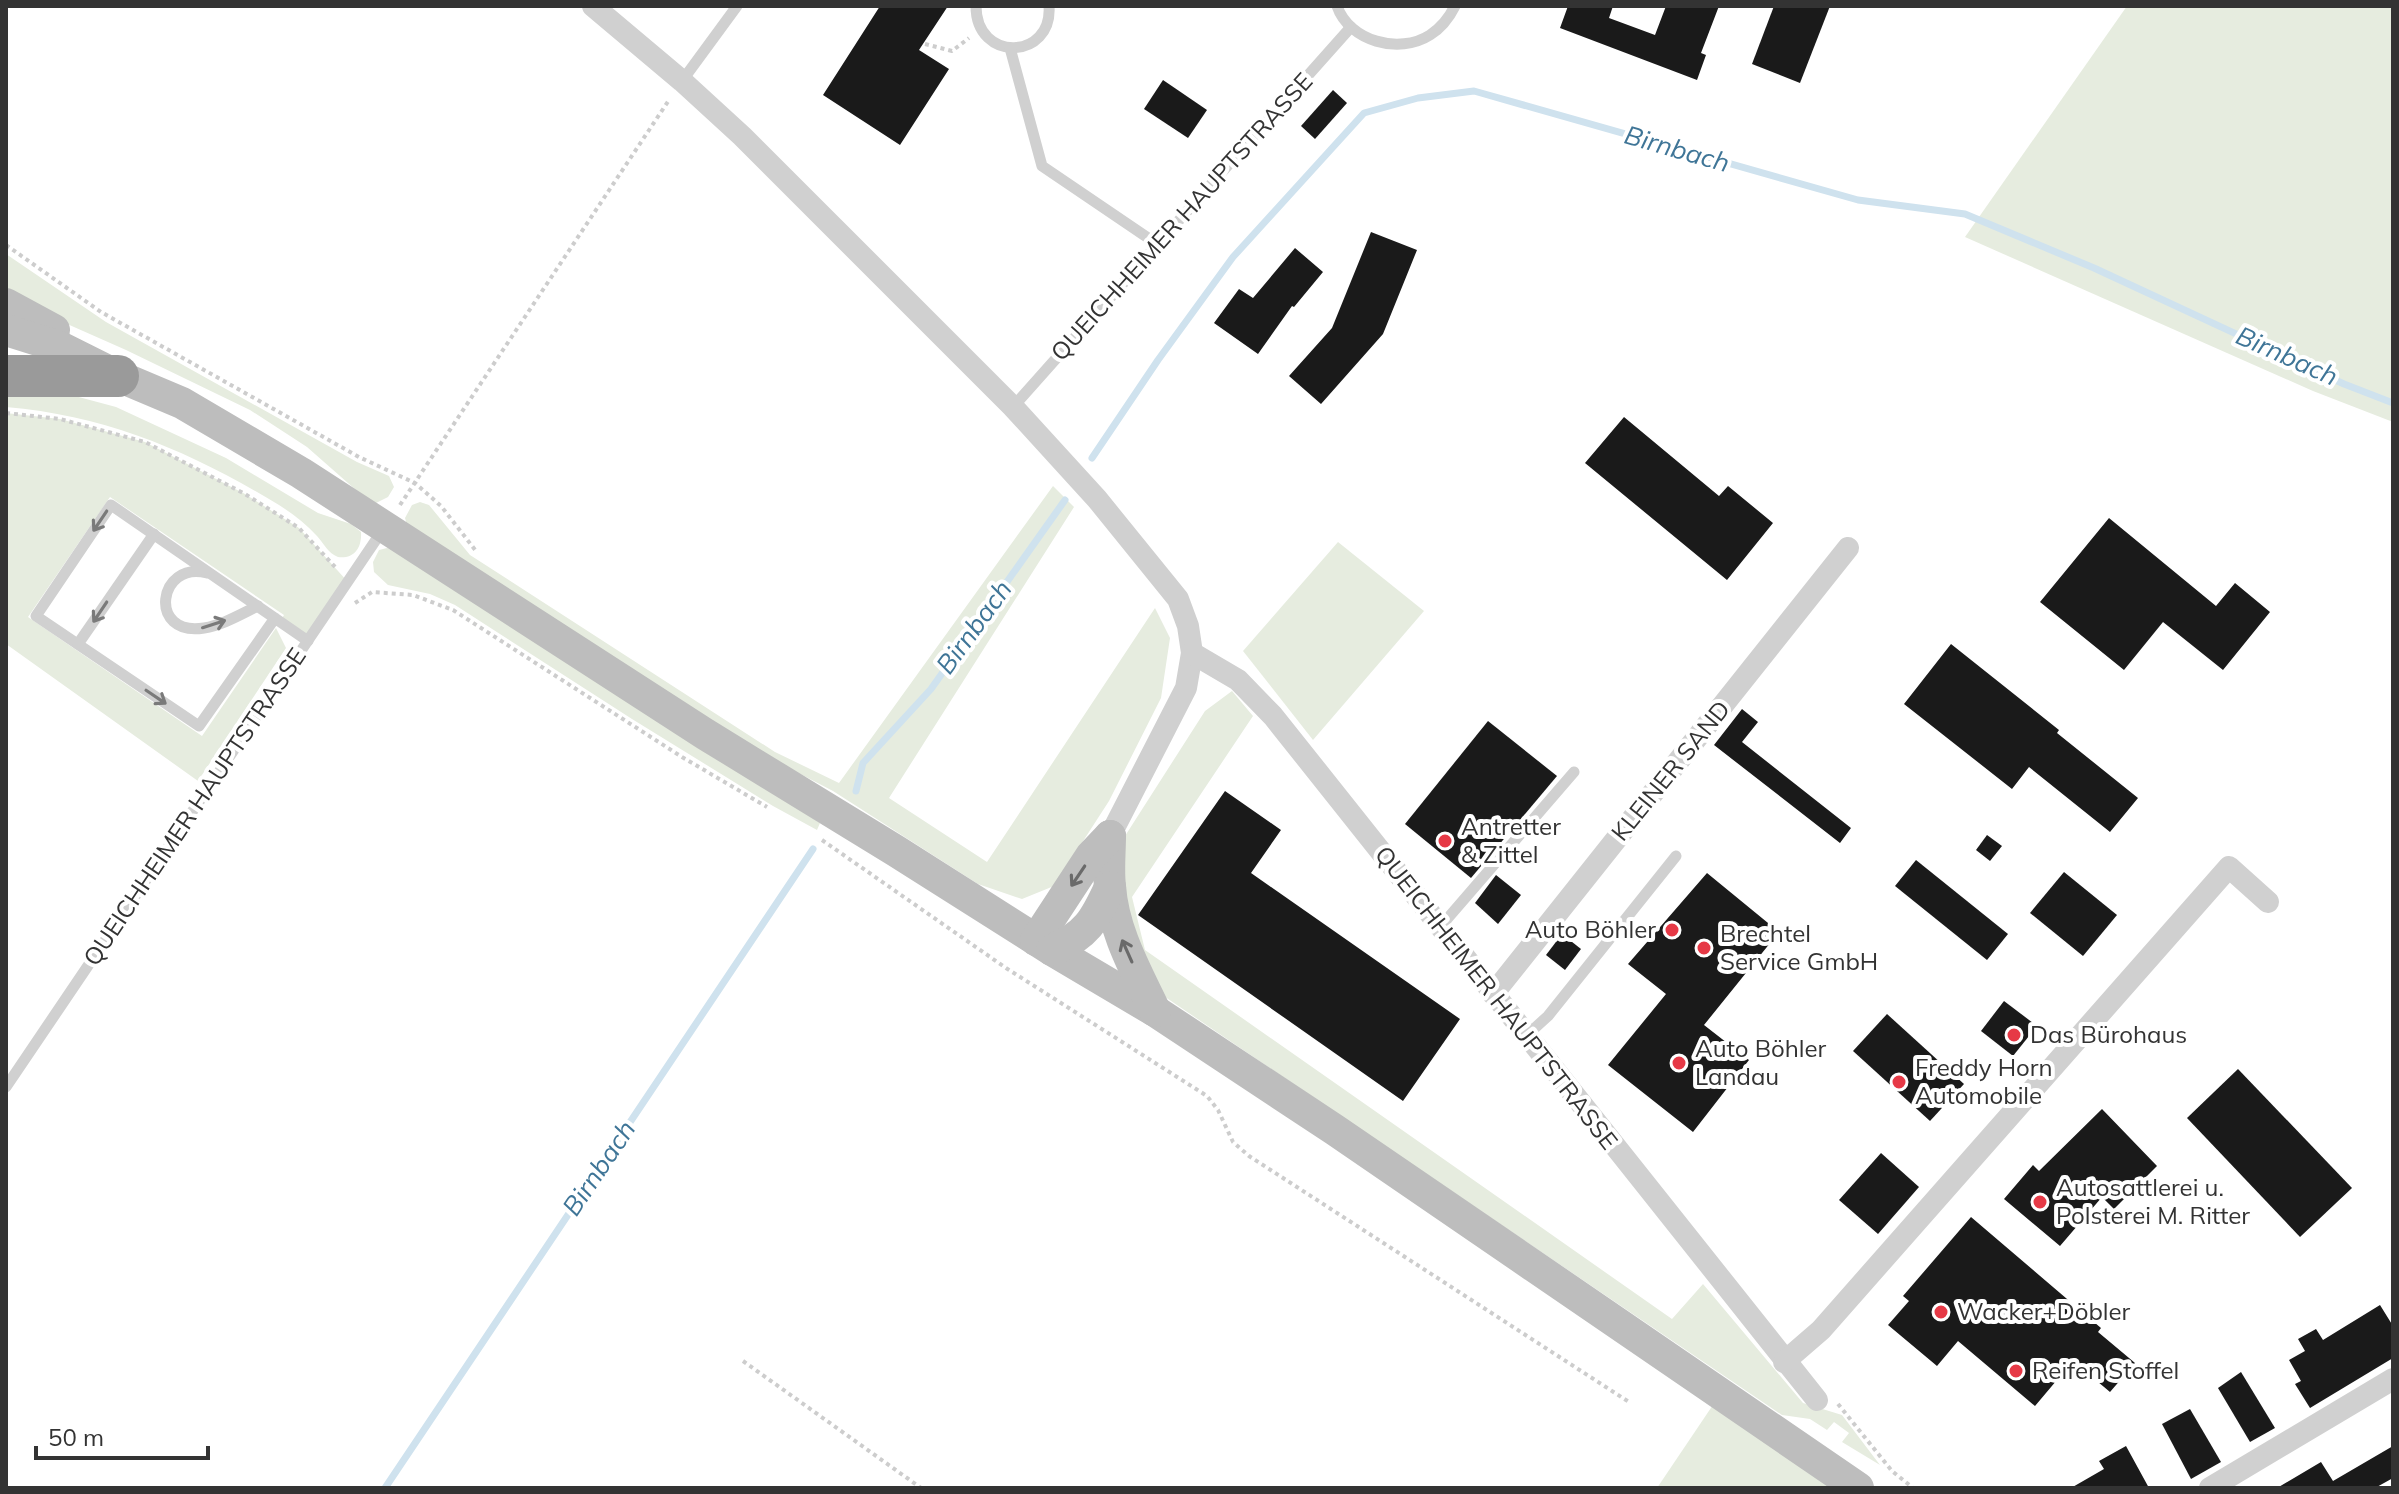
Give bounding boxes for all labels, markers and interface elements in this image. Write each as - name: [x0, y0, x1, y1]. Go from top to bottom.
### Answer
- street label: QUEICHHEIMER HAUPTSTRASSE: [1044, 66, 1319, 366]
- water label: Birnbach: [1621, 118, 1734, 179]
- water label: Birnbach: [2231, 319, 2343, 393]
- one-way arrow: [92, 509, 109, 531]
- water label: Birnbach: [929, 573, 1019, 680]
- one-way arrow: [92, 601, 108, 623]
- one-way arrow: [201, 616, 226, 631]
- street label: QUEICHHEIMER HAUPTSTRASSE: [76, 642, 312, 971]
- one-way arrow: [144, 689, 167, 705]
- street label: KLEINER SAND: [1604, 694, 1736, 847]
- place label: Antretter & Zittel: [1461, 811, 1561, 869]
- marker: Antretter & Zittel: [1436, 832, 1454, 850]
- street label: QUEICHHEIMER HAUPTSTRASSE: [1369, 840, 1625, 1155]
- one-way arrow: [1069, 864, 1086, 886]
- place label: Auto Böhler: [1525, 914, 1656, 944]
- place label: Brechtel Service GmbH: [1720, 918, 1878, 976]
- marker: Auto Böhler: [1663, 921, 1681, 939]
- one-way arrow: [1119, 939, 1134, 963]
- marker: Brechtel Service GmbH: [1695, 939, 1713, 957]
- place label: Das Bürohaus: [2030, 1019, 2187, 1049]
- marker: Das Bürohaus: [2005, 1026, 2023, 1044]
- place label: Auto Böhler Landau: [1695, 1033, 1827, 1091]
- place label: Freddy Horn Automobile: [1915, 1052, 2053, 1110]
- marker: Auto Böhler Landau: [1670, 1054, 1688, 1072]
- marker: Freddy Horn Automobile: [1890, 1073, 1908, 1091]
- water label: Birnbach: [555, 1114, 642, 1222]
- place label: Autosattlerei u. Polsterei M. Ritter: [2056, 1172, 2250, 1230]
- marker: Autosattlerei u. Polsterei M. Ritter: [2031, 1193, 2049, 1211]
- place label: Wacker+Döbler: [1957, 1296, 2131, 1326]
- marker: Wacker+Döbler: [1932, 1303, 1950, 1321]
- place label: Reifen Stoffel: [2032, 1355, 2179, 1385]
- marker: Reifen Stoffel: [2007, 1362, 2025, 1380]
- scale bar: [36, 1410, 208, 1460]
- text: 50 m: [48, 1422, 104, 1452]

